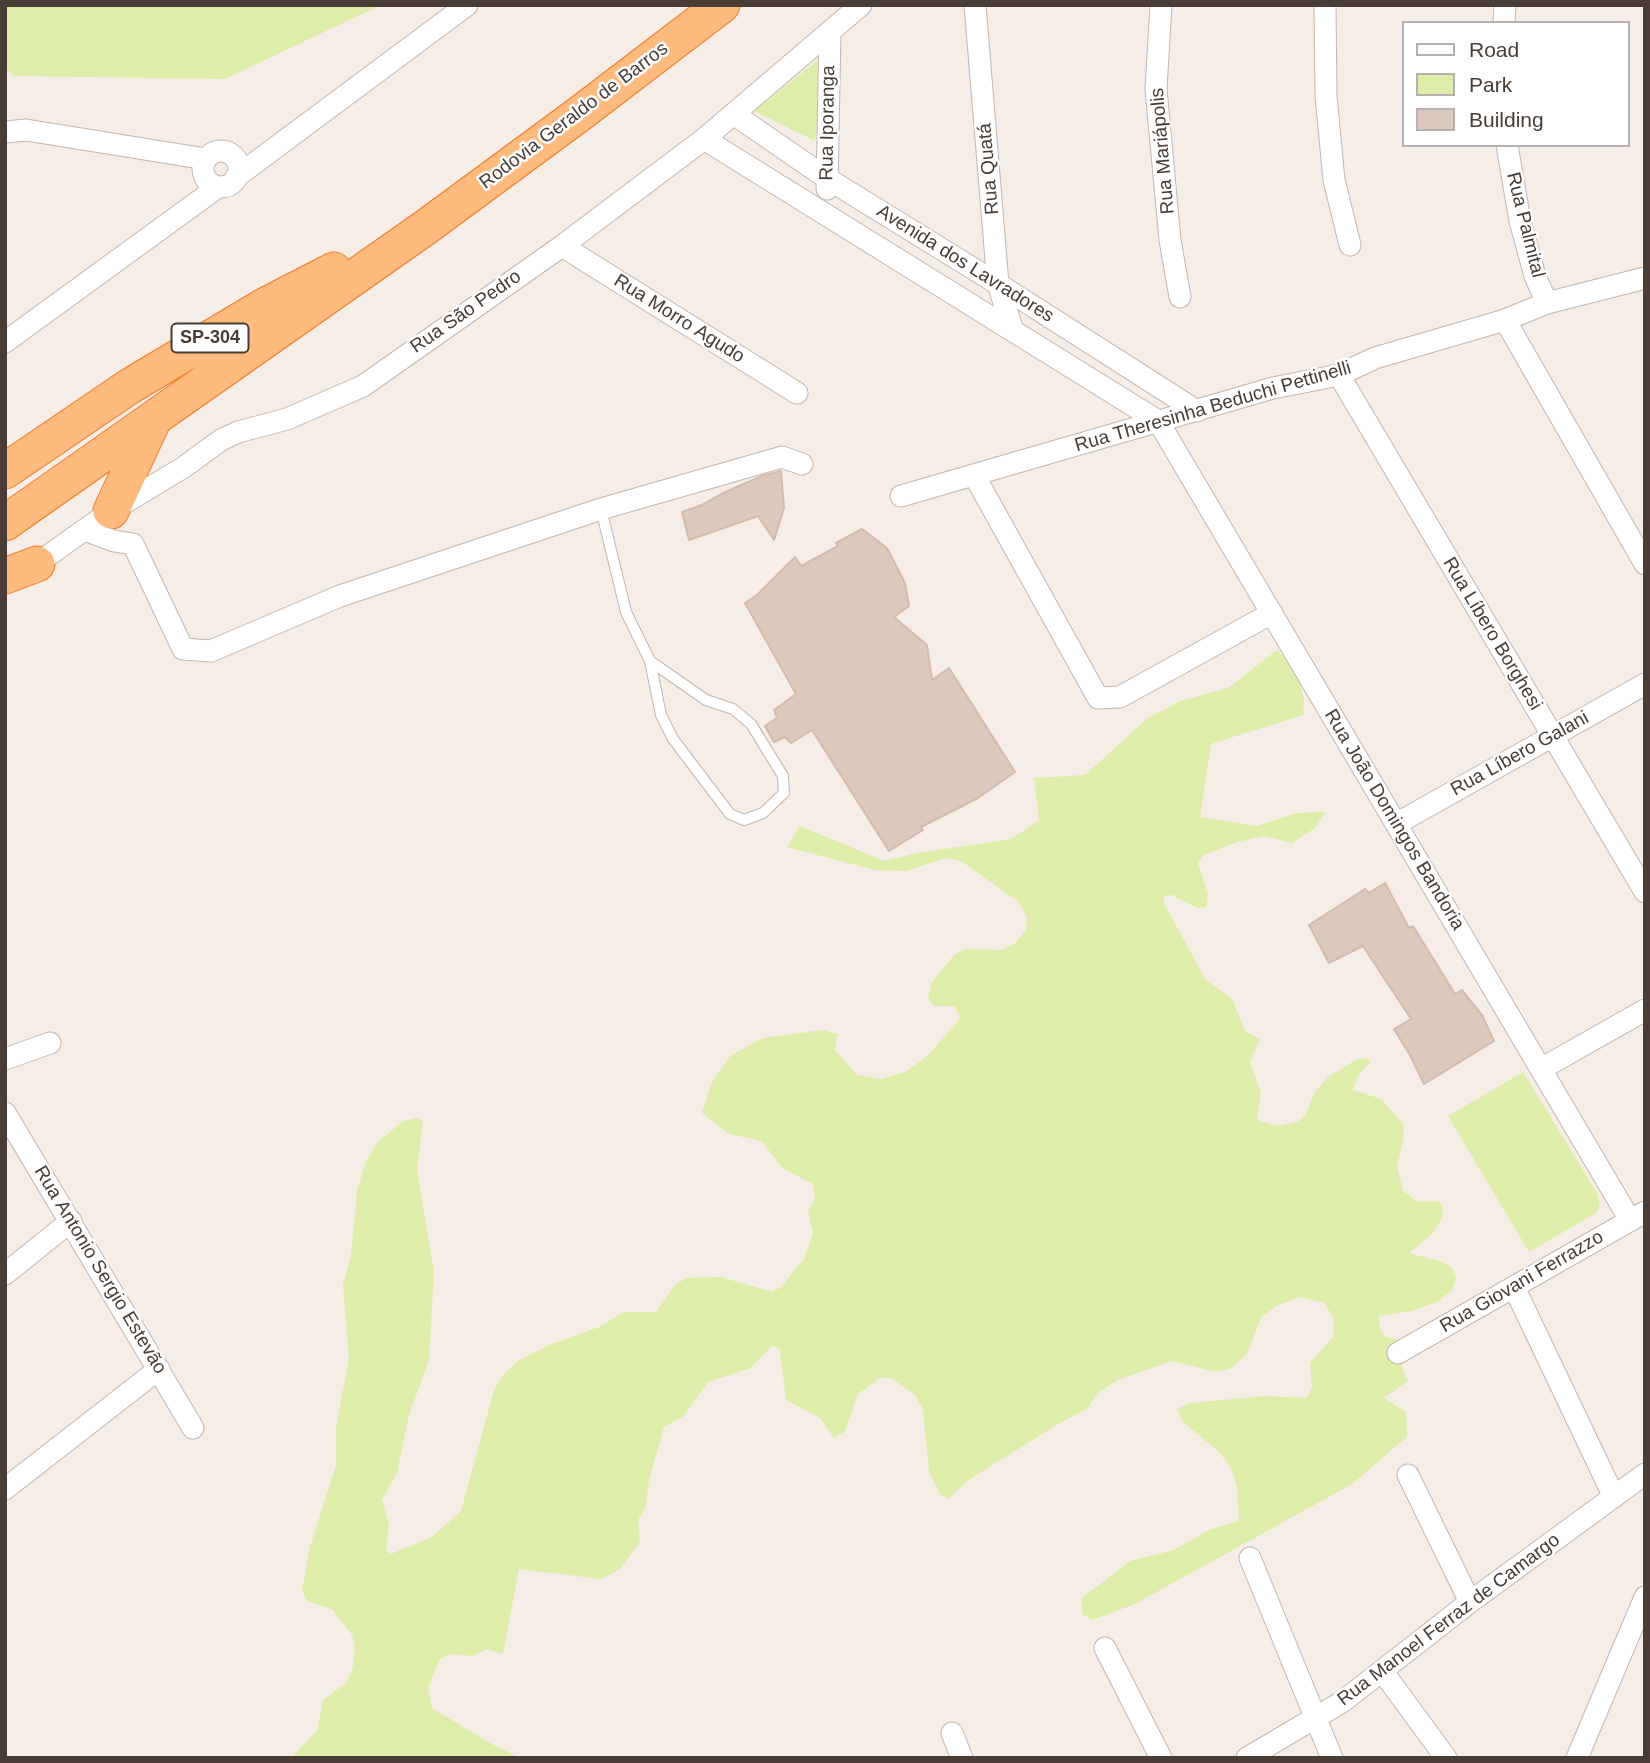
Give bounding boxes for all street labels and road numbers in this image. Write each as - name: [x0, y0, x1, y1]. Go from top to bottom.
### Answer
- street label: Rodovia Geraldo de Barros: [475, 38, 673, 194]
- street label: Rua Iporanga: [816, 65, 840, 181]
- street label: Rua Mariápolis: [1146, 87, 1180, 215]
- street label: Rua Quatá: [974, 122, 1004, 216]
- street label: Rua Palmital: [1501, 170, 1549, 280]
- street label: Avenida dos Lavradores: [872, 200, 1058, 328]
- street label: Rua São Pedro: [406, 265, 526, 359]
- street label: Rua Morro Agudo: [609, 270, 749, 368]
- road number: SP-304: [172, 324, 248, 352]
- street label: Rua Theresinha Beduchi Pettinelli: [1072, 357, 1354, 457]
- street label: Rua Líbero Borghesi: [1437, 553, 1547, 715]
- street label: Rua João Domingos Bandoria: [1319, 705, 1469, 935]
- street label: Rua Líbero Galani: [1447, 707, 1593, 801]
- street label: Rua Antonio Sergio Estevão: [29, 1162, 171, 1378]
- street label: Rua Giovani Ferrazzo: [1436, 1226, 1608, 1338]
- street label: Rua Manoel Ferraz de Camargo: [1333, 1529, 1565, 1711]

